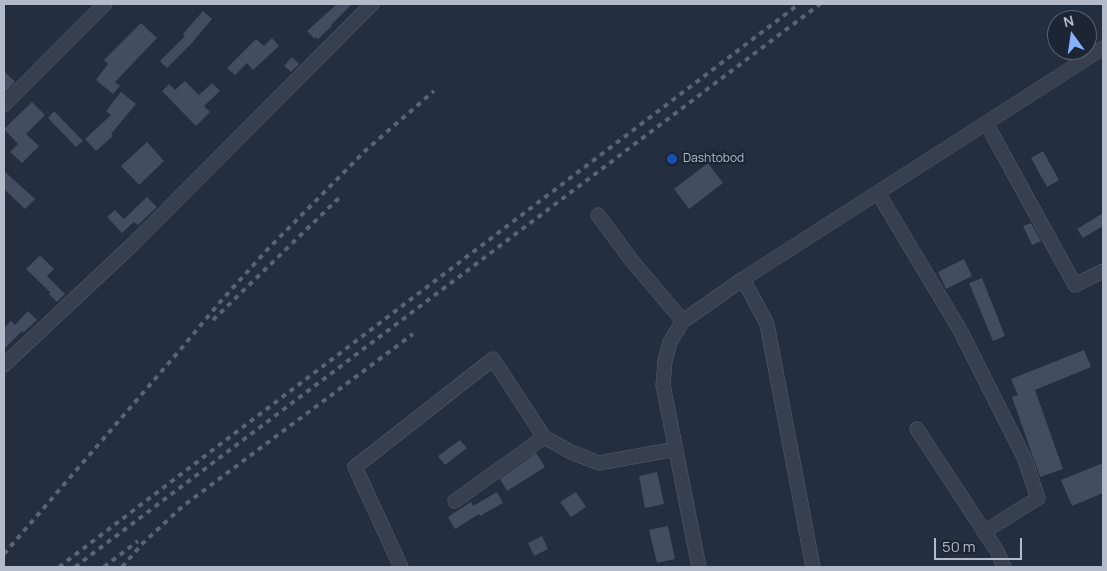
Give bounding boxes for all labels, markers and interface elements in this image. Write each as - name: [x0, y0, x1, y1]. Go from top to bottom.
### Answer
- north arrow: [1047, 10, 1097, 60]
- text: N: [1061, 10, 1076, 31]
- marker: Dashtobod: [665, 152, 679, 166]
- place label: Dashtobod: [683, 152, 744, 166]
- scale bar: [937, 528, 1024, 560]
- text: 50 m: [942, 536, 976, 557]

